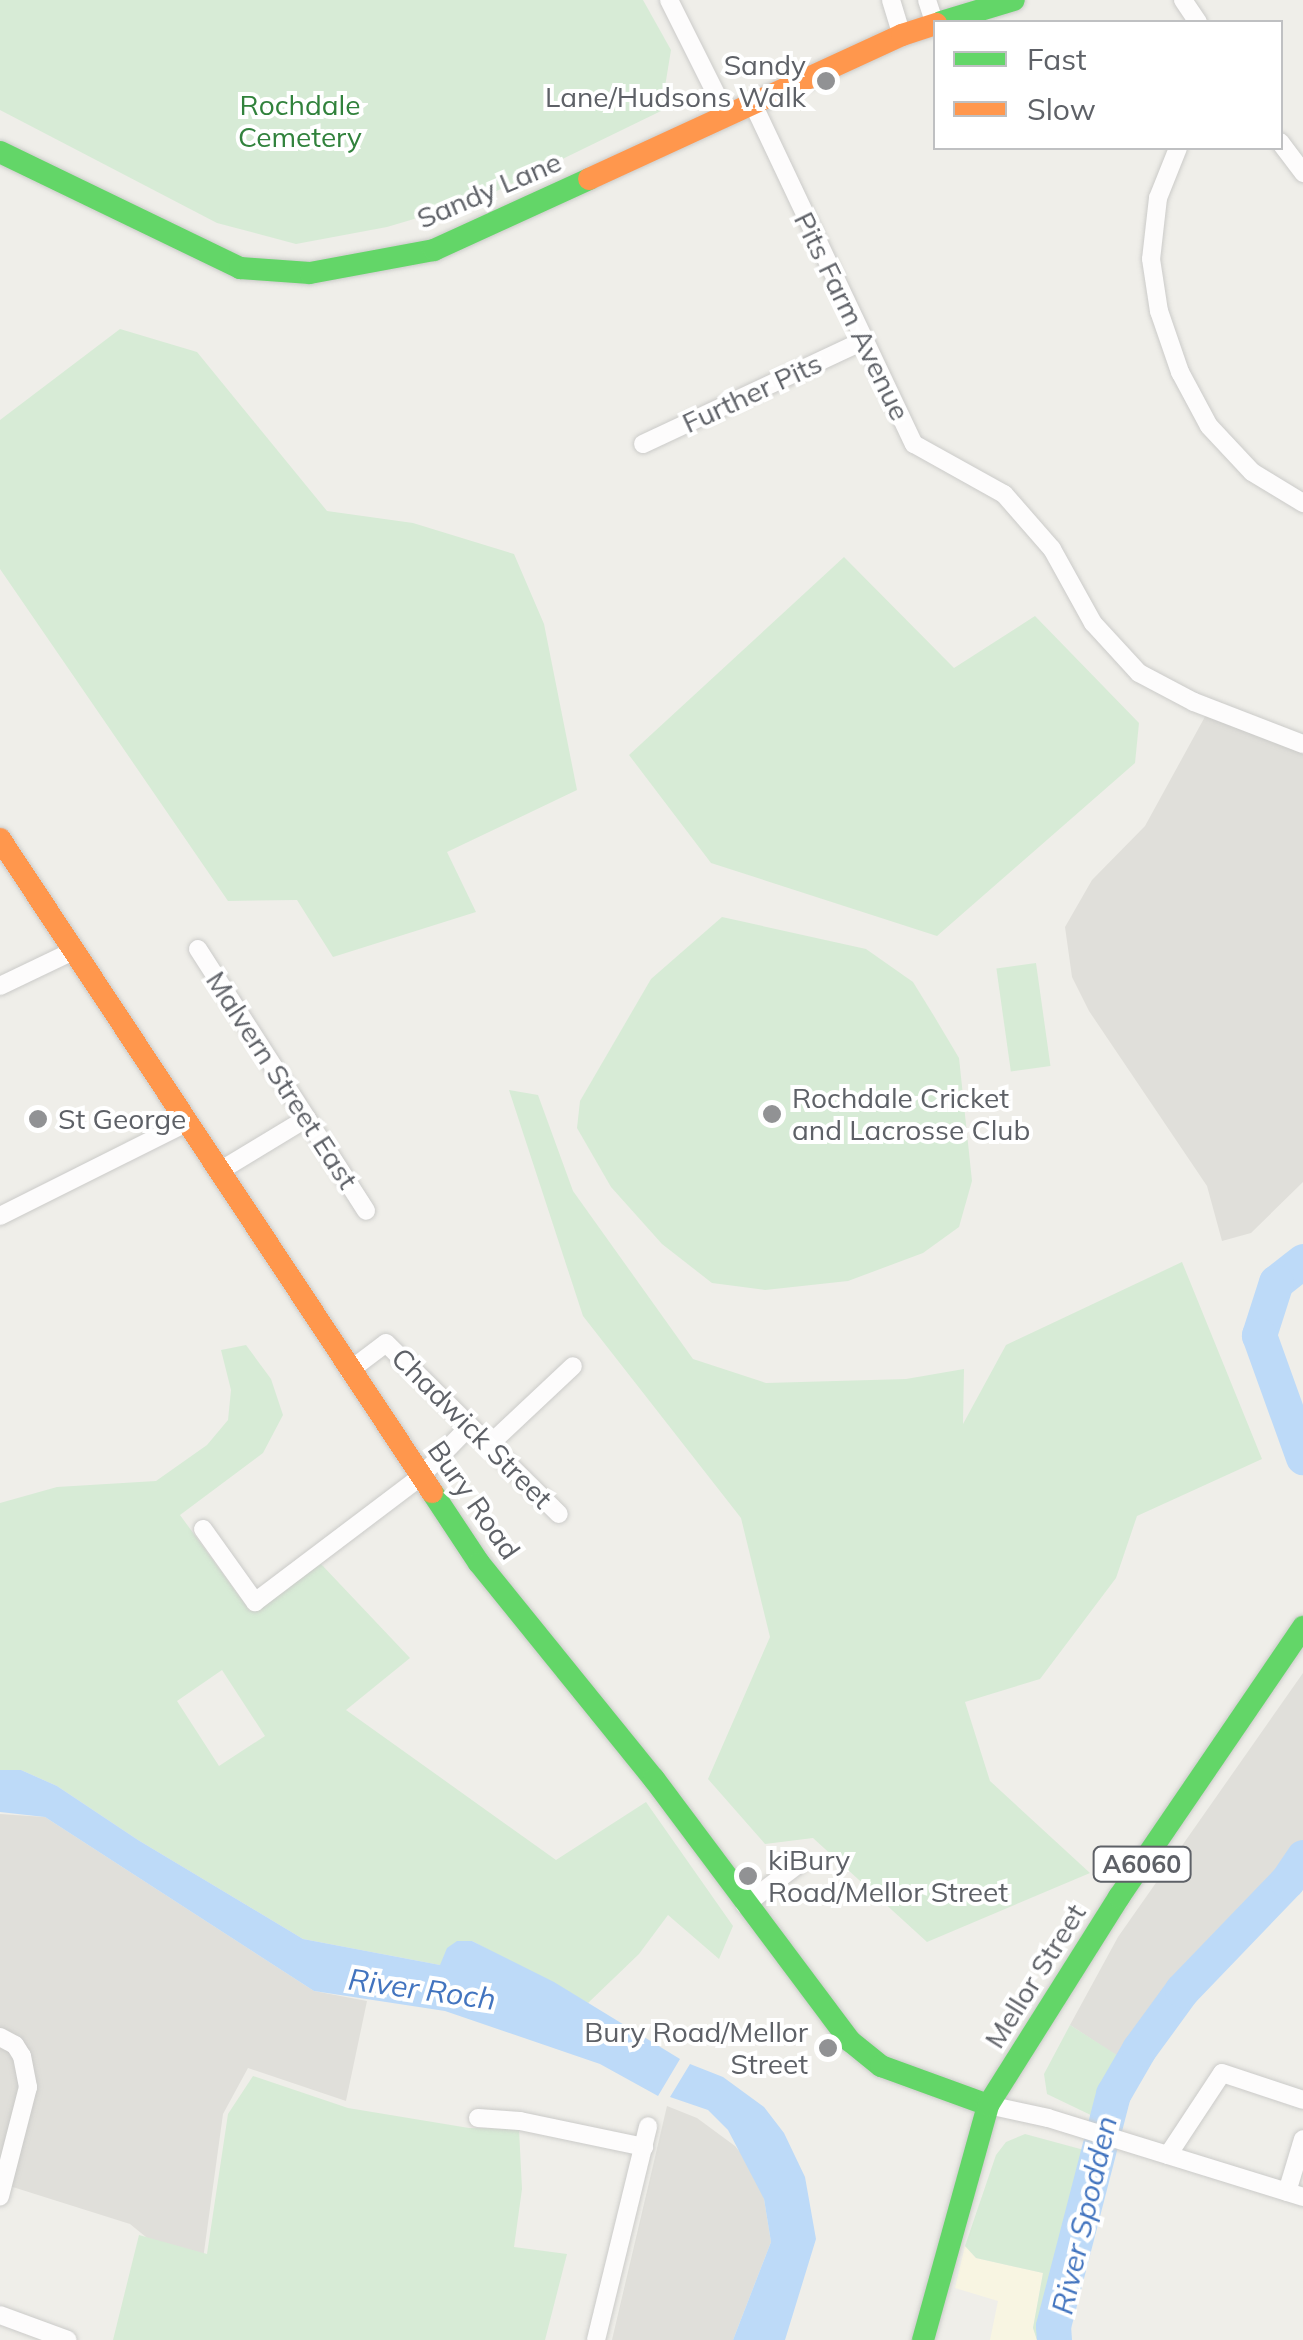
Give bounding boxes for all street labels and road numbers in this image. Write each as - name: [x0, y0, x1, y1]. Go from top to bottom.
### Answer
- street label: Sandy Lane: [412, 145, 566, 235]
- street label: Pits Farm Avenue: [787, 206, 917, 426]
- street label: Further Pits: [677, 346, 827, 440]
- street label: Malvern Street East: [199, 965, 365, 1195]
- street label: Chadwick Street: [385, 1341, 559, 1515]
- street label: Bury Road: [421, 1434, 527, 1566]
- road number: A6060: [1092, 1844, 1192, 1884]
- street label: Mellor Street: [977, 1898, 1093, 2054]

